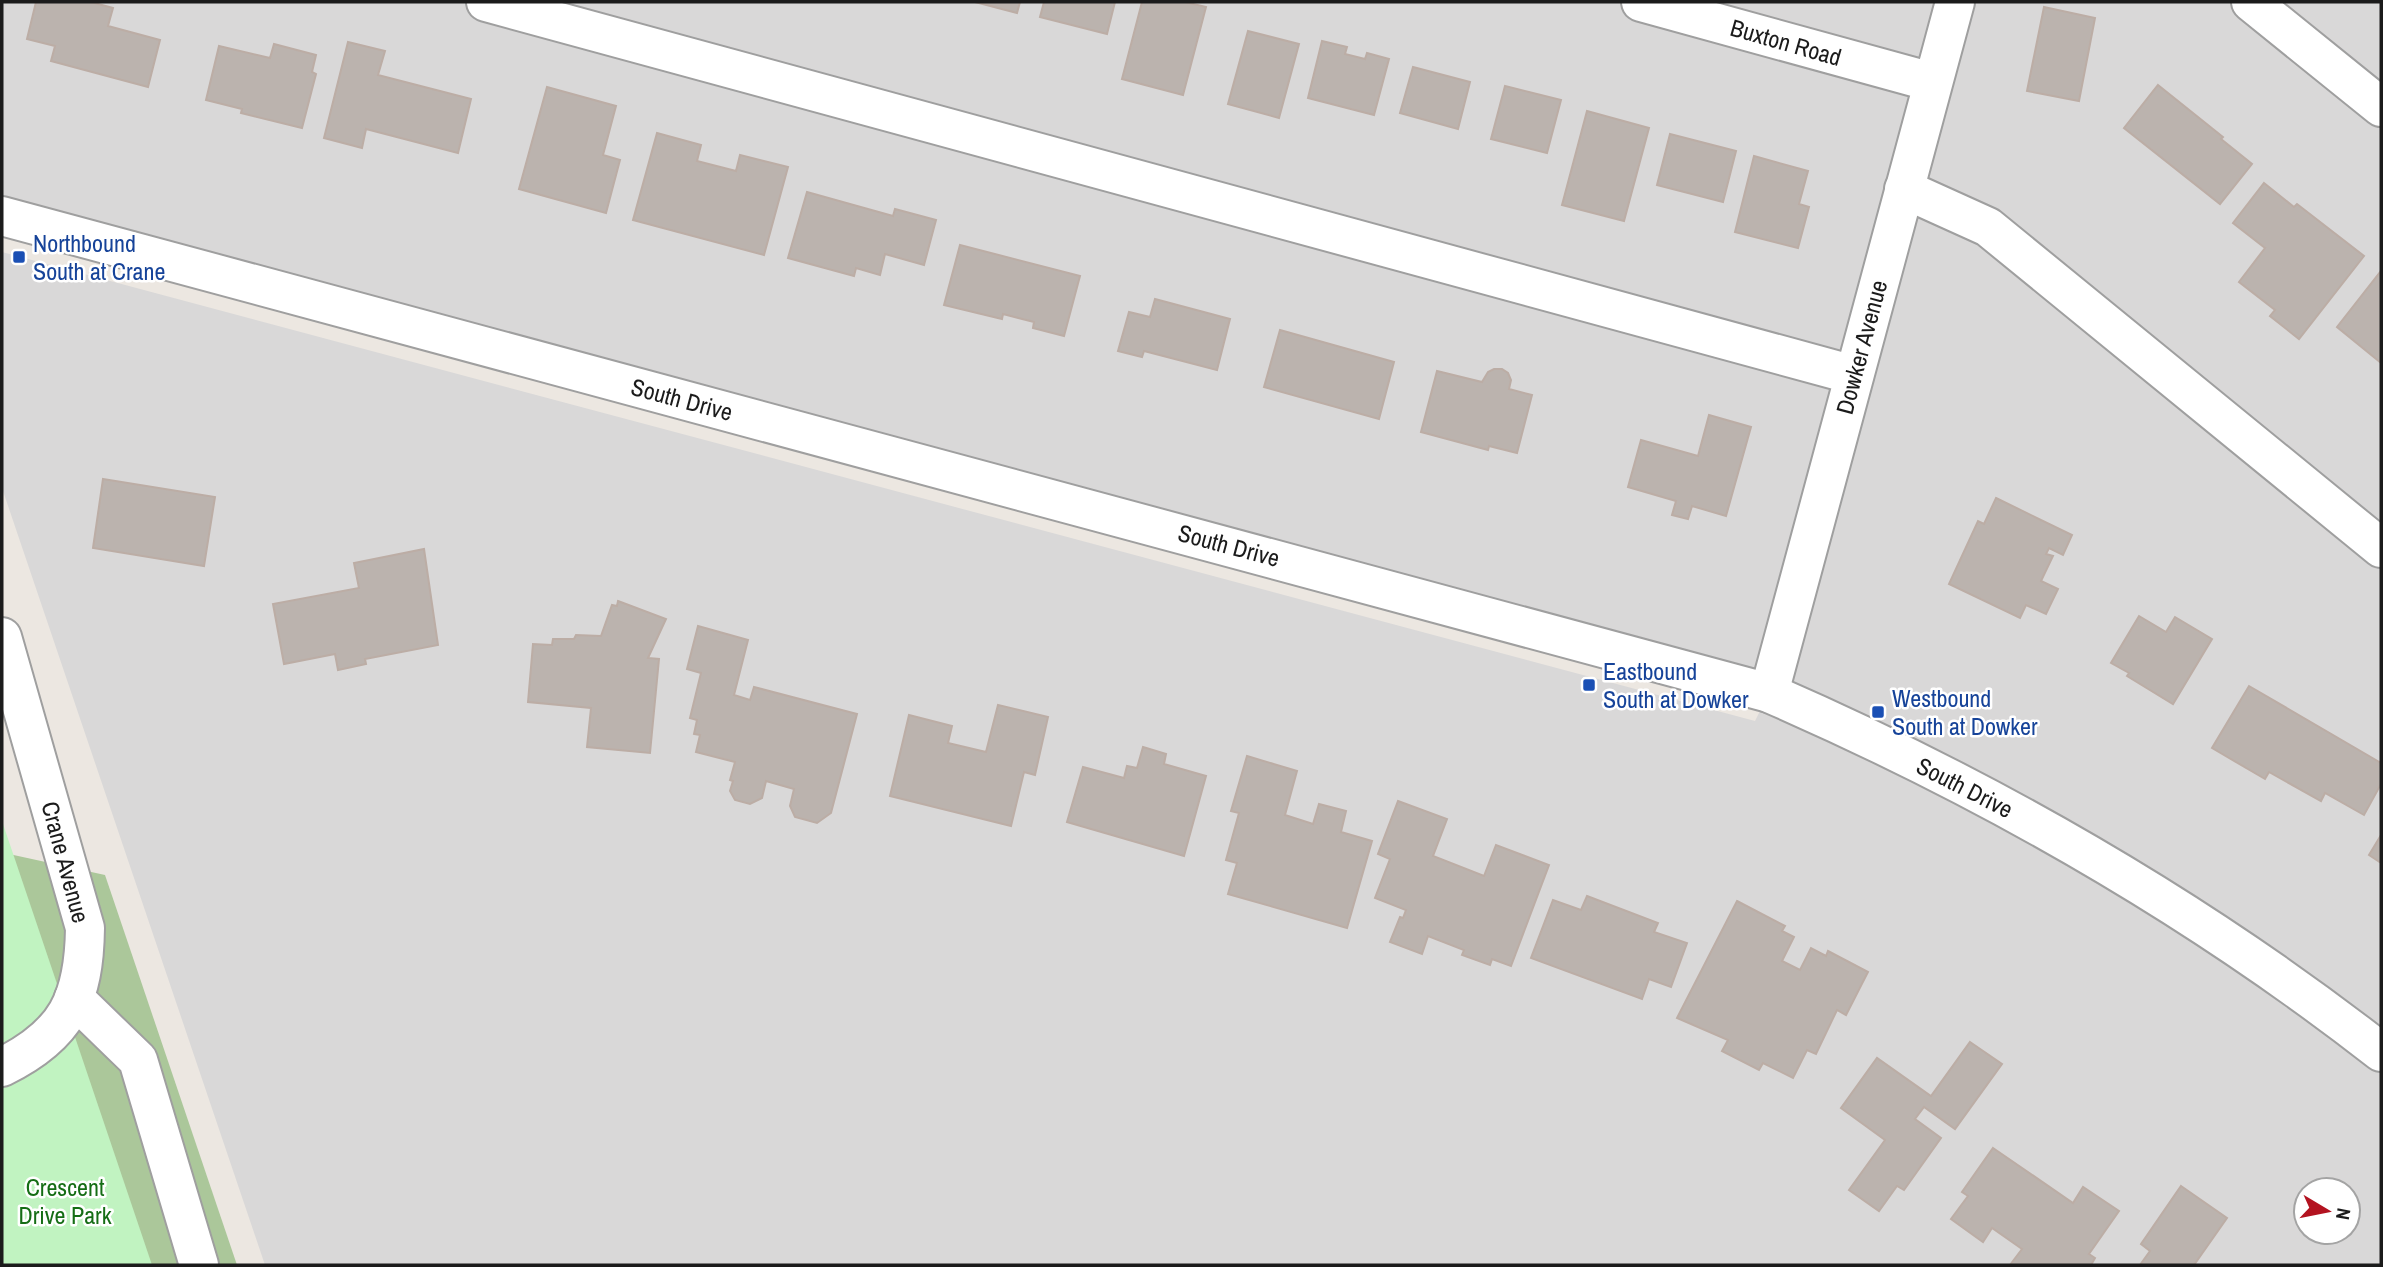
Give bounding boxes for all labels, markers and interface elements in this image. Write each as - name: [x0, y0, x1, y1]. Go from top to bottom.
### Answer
- street label: Buxton Road: [1727, 11, 1845, 73]
- place label: Northbound South at Crane: [33, 227, 165, 287]
- marker: Northbound South at Crane: [11, 249, 27, 265]
- street label: Dowker Avenue: [1828, 276, 1894, 418]
- street label: South Drive: [628, 370, 736, 428]
- street label: South Drive: [1175, 516, 1283, 574]
- place label: Eastbound South at Dowker: [1603, 655, 1749, 715]
- marker: Eastbound South at Dowker: [1581, 677, 1597, 693]
- place label: Westbound South at Dowker: [1892, 682, 2038, 742]
- marker: Westbound South at Dowker: [1870, 704, 1886, 720]
- street label: South Drive: [1911, 749, 2019, 825]
- street label: Crane Avenue: [34, 798, 98, 926]
- park label: Crescent Drive Park: [19, 1171, 112, 1231]
- north arrow: [2292, 1176, 2362, 1246]
- text: N: [2330, 1206, 2358, 1222]

